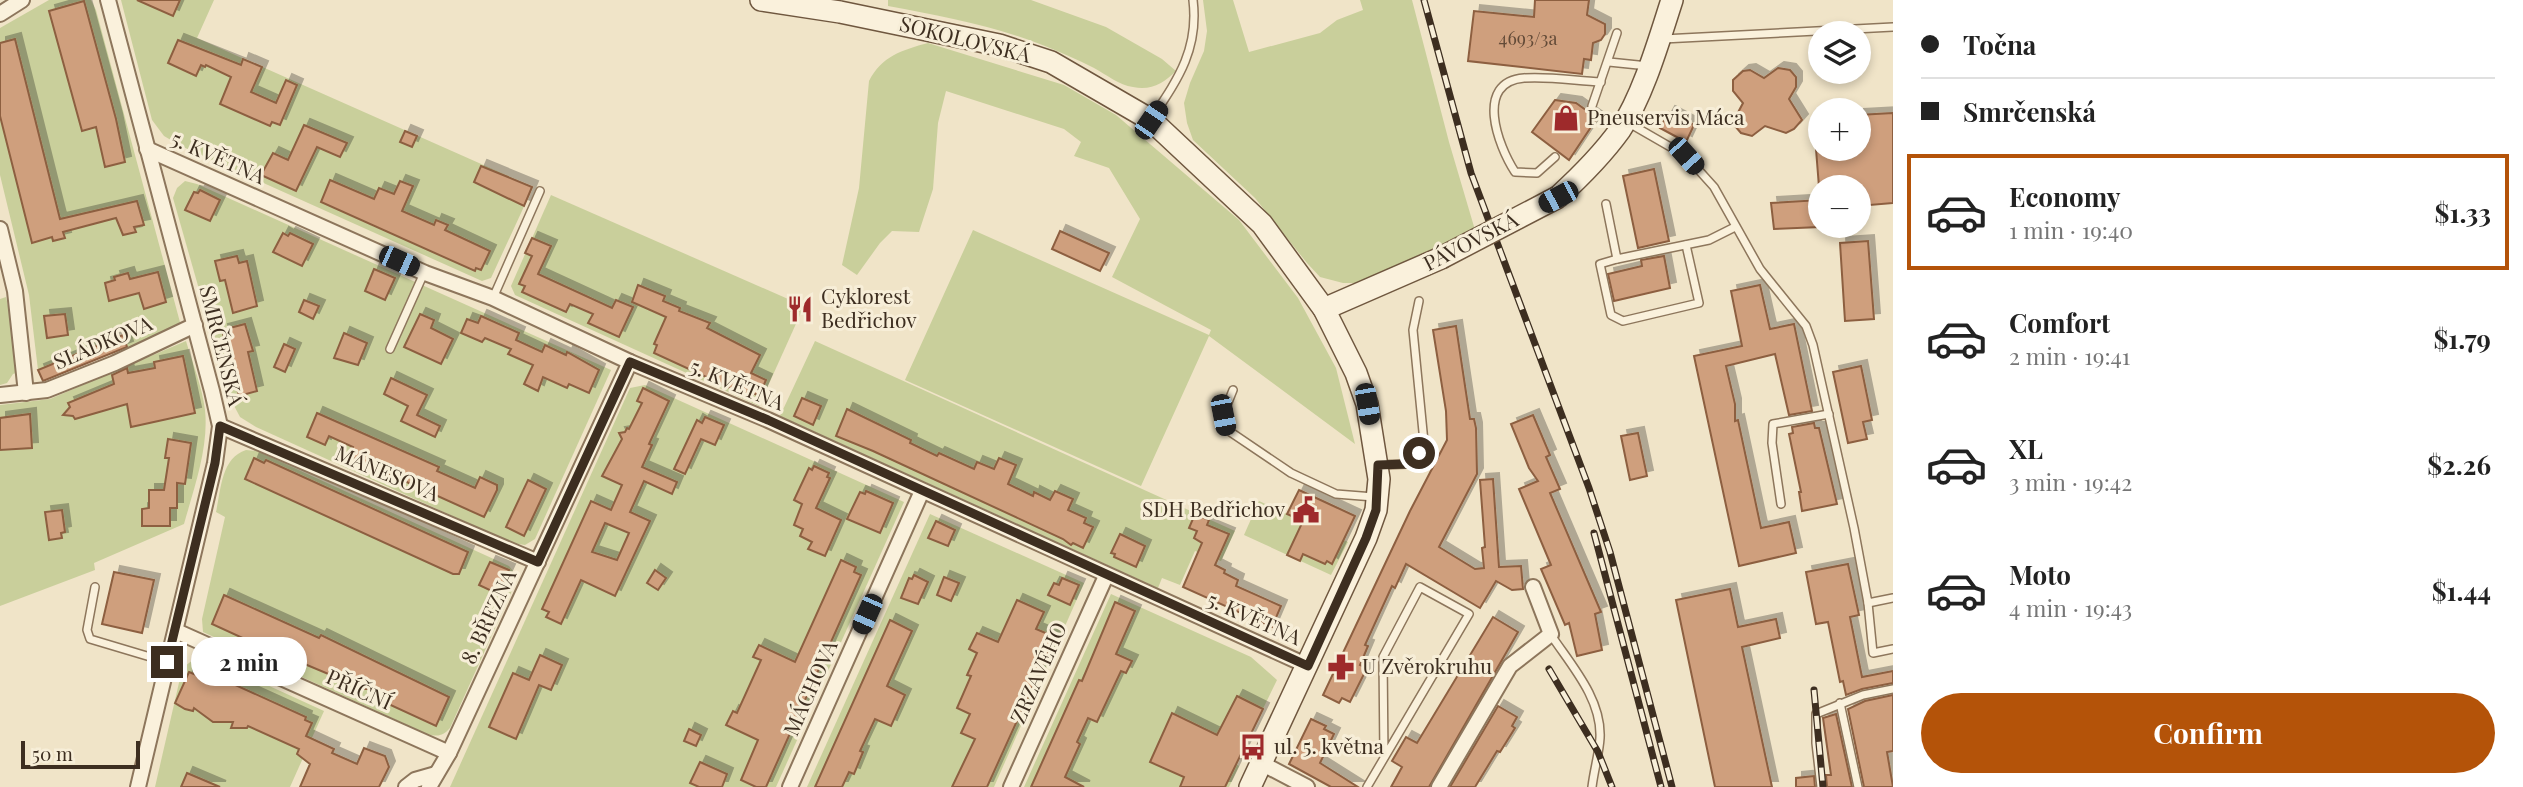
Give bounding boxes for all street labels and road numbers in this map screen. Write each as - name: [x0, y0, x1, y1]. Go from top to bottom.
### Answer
- street label: SOKOLOVSKÁ: [897, 8, 1035, 68]
- street label: 5. KVĚTNA: [167, 123, 271, 190]
- street label: PÁVOVSKÁ: [1418, 204, 1523, 276]
- street label: SMRČENSKÁ: [194, 282, 252, 410]
- street label: SLÁDKOVA: [49, 308, 157, 374]
- street label: 5. KVĚTNA: [686, 351, 790, 416]
- street label: MÁNESOVA: [331, 438, 445, 507]
- street label: 8. BŘEZNA: [453, 564, 522, 668]
- street label: 5. KVĚTNA: [1203, 584, 1307, 651]
- street label: ZRZAVÉHO: [1002, 617, 1072, 727]
- street label: MÁCHOVA: [776, 634, 843, 739]
- street label: PŘÍČNÍ: [322, 661, 398, 715]

